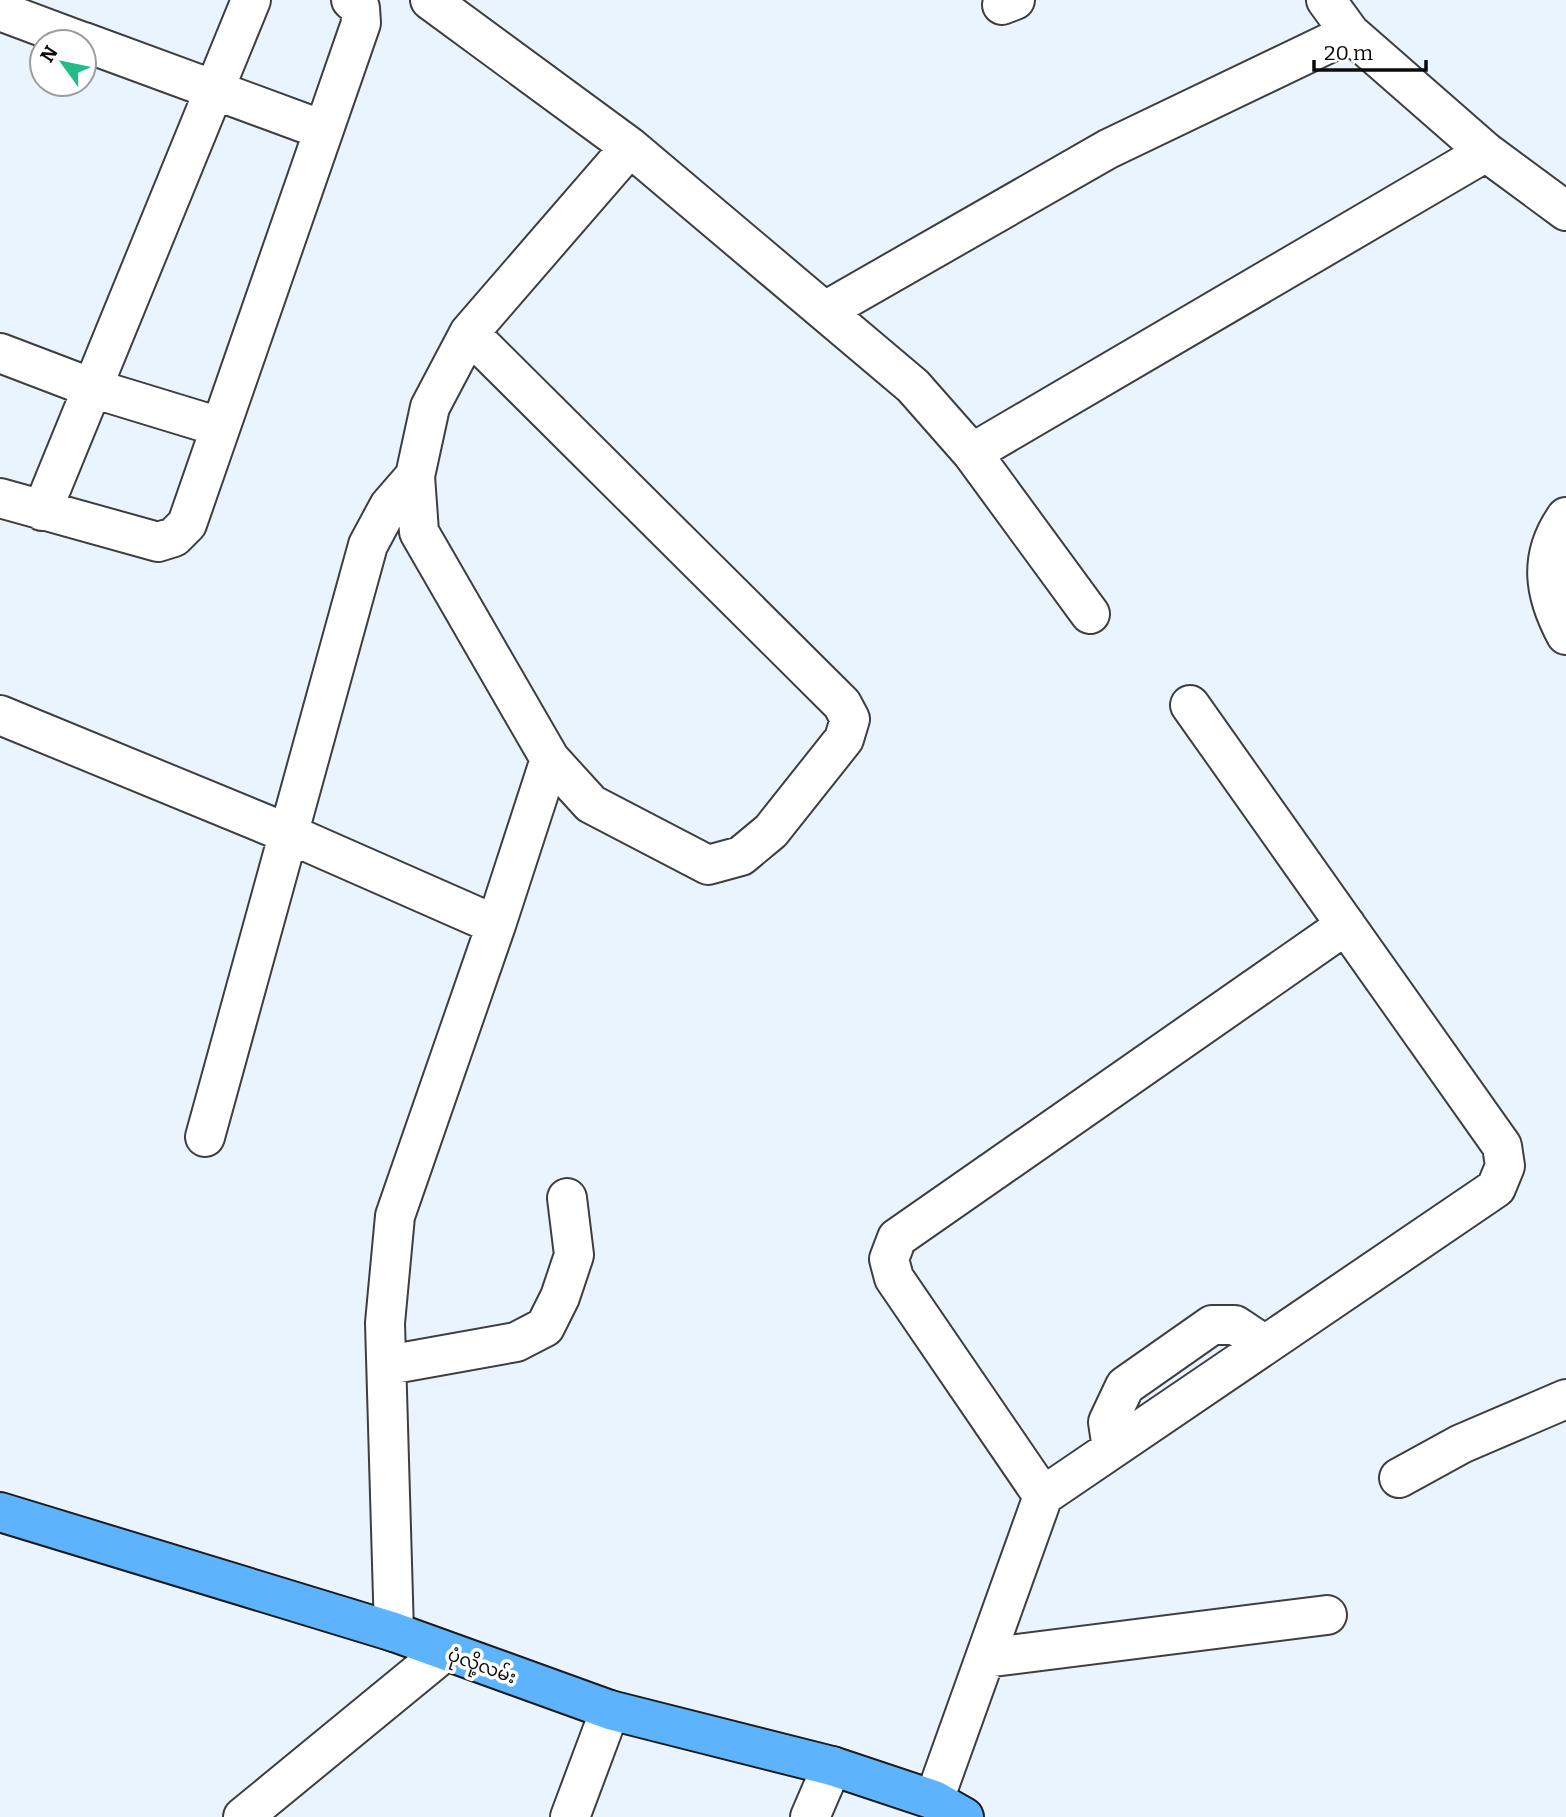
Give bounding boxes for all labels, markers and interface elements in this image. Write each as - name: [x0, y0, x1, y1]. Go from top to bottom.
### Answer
- north arrow: [28, 28, 98, 98]
- scale bar: [1314, 28, 1426, 72]
- text: 20 m: [1324, 40, 1373, 66]
- text: N: [36, 41, 63, 66]
- street label: ပုံလို့လမ်း: [443, 1641, 520, 1692]

